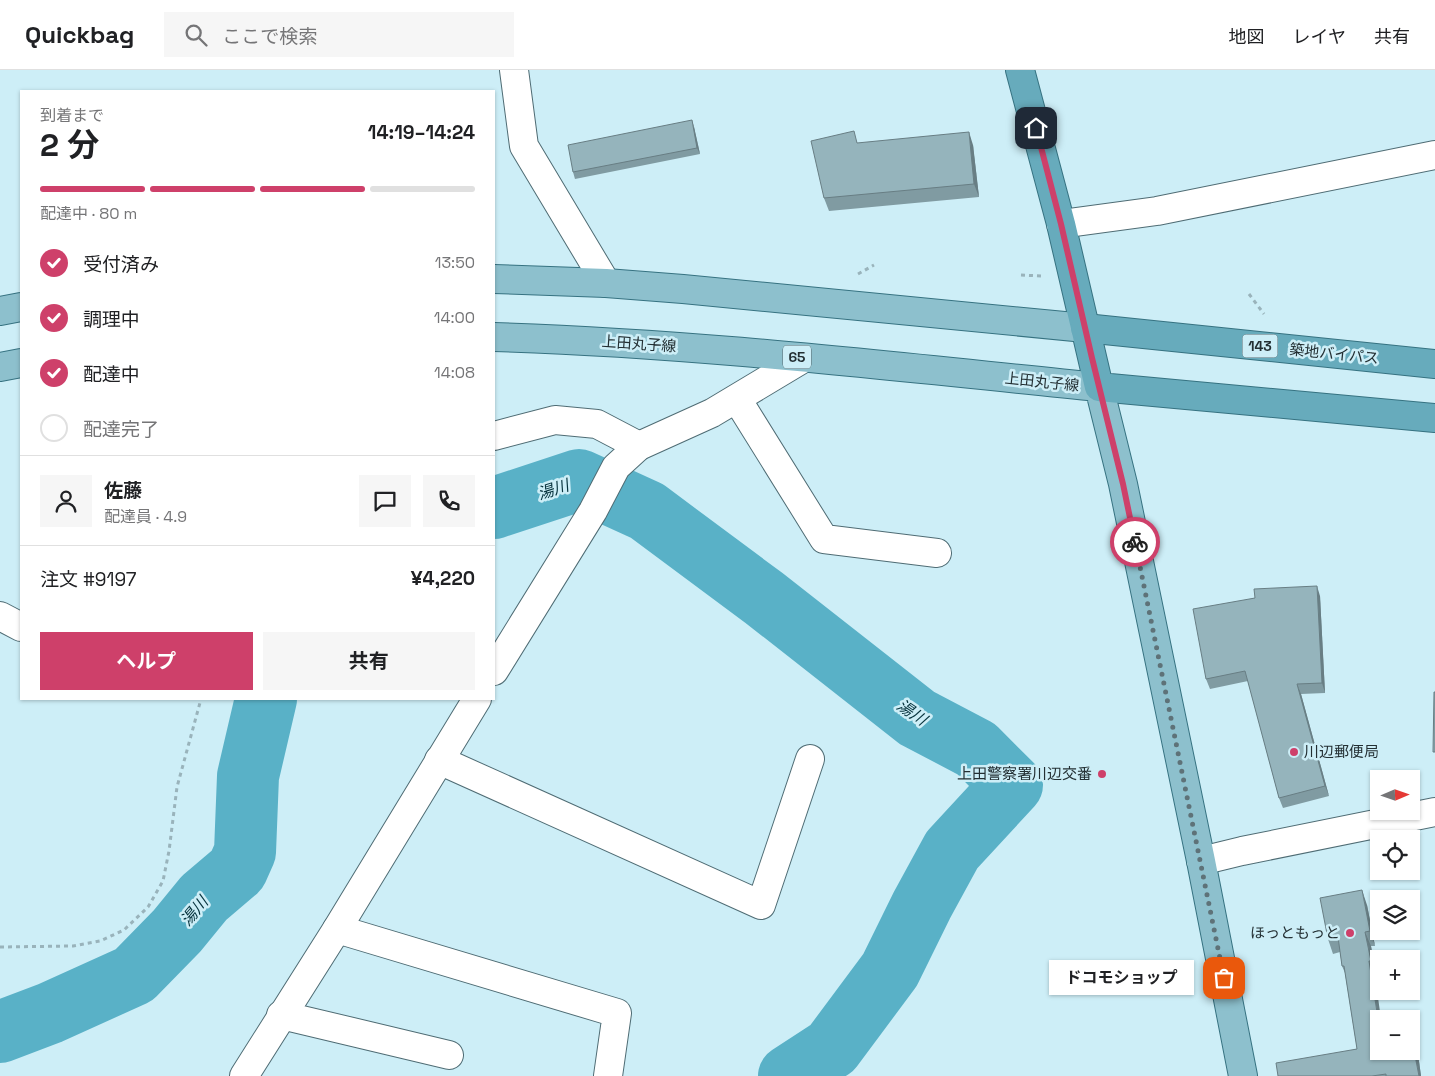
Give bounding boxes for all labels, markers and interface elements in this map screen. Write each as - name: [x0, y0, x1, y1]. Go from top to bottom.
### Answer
- search box: [164, 12, 514, 57]
- text: Quickbag: [25, 19, 134, 50]
- icon: search: [182, 21, 210, 49]
- text: ここで検索: [222, 24, 317, 49]
- text: 地図: [1229, 25, 1265, 48]
- text: レイヤ: [1293, 25, 1346, 48]
- text: 共有: [1374, 25, 1410, 48]
- text: 到着まで: [40, 105, 104, 126]
- pin: [1015, 107, 1057, 149]
- icon: home: [1022, 114, 1050, 142]
- text: 14:19–14:24: [368, 120, 475, 145]
- text: 2 分: [40, 125, 99, 165]
- text: 配達中 · 80 m: [40, 203, 137, 224]
- icon: check: [40, 249, 68, 277]
- text: 受付済み: [83, 252, 159, 277]
- text: 13:50: [435, 252, 475, 273]
- icon: check: [40, 304, 68, 332]
- text: 調理中: [83, 307, 140, 332]
- text: 14:00: [434, 307, 475, 328]
- street label: 上田丸子線: [601, 331, 677, 356]
- road number: 143: [1242, 334, 1278, 358]
- street label: 築地バイパス: [1288, 339, 1380, 368]
- road number: 65: [783, 346, 811, 368]
- icon: check: [40, 359, 68, 387]
- text: 配達中: [83, 362, 140, 387]
- text: 14:08: [434, 362, 475, 383]
- street label: 上田丸子線: [1004, 368, 1080, 395]
- text: 配達完了: [83, 417, 159, 442]
- water label: 湯川: [535, 474, 574, 504]
- button: person: [40, 475, 92, 527]
- button: chat: [359, 475, 411, 527]
- button: phone: [423, 475, 475, 527]
- text: 佐藤: [104, 478, 142, 503]
- text: 配達員 · 4.9: [104, 506, 187, 527]
- courier: [1110, 517, 1160, 567]
- icon: bike: [1121, 528, 1149, 556]
- text: ¥4,220: [411, 566, 475, 591]
- text: 注文 #9197: [40, 567, 136, 592]
- button: ヘルプ: [40, 632, 253, 690]
- button: 共有: [263, 632, 475, 690]
- water label: 湯川: [893, 695, 933, 731]
- place label: 川辺郵便局: [1304, 742, 1379, 761]
- marker: 川辺郵便局: [1288, 746, 1300, 758]
- place label: 上田警察署川辺交番: [957, 764, 1092, 783]
- marker: 上田警察署川辺交番: [1096, 768, 1108, 780]
- north arrow: [1370, 770, 1420, 820]
- map controls: [1370, 770, 1420, 1060]
- button: locate: [1370, 830, 1420, 880]
- button: layers: [1370, 890, 1420, 940]
- water label: 湯川: [176, 891, 214, 930]
- place label: ほっともっと: [1250, 923, 1340, 942]
- marker: ほっともっと: [1344, 927, 1356, 939]
- button: +: [1370, 950, 1420, 1000]
- pin: [1203, 957, 1245, 999]
- callout: ドコモショップ: [1049, 960, 1194, 996]
- icon: bag: [1210, 964, 1238, 992]
- text: ドコモショップ: [1065, 967, 1178, 988]
- button: −: [1370, 1010, 1420, 1060]

